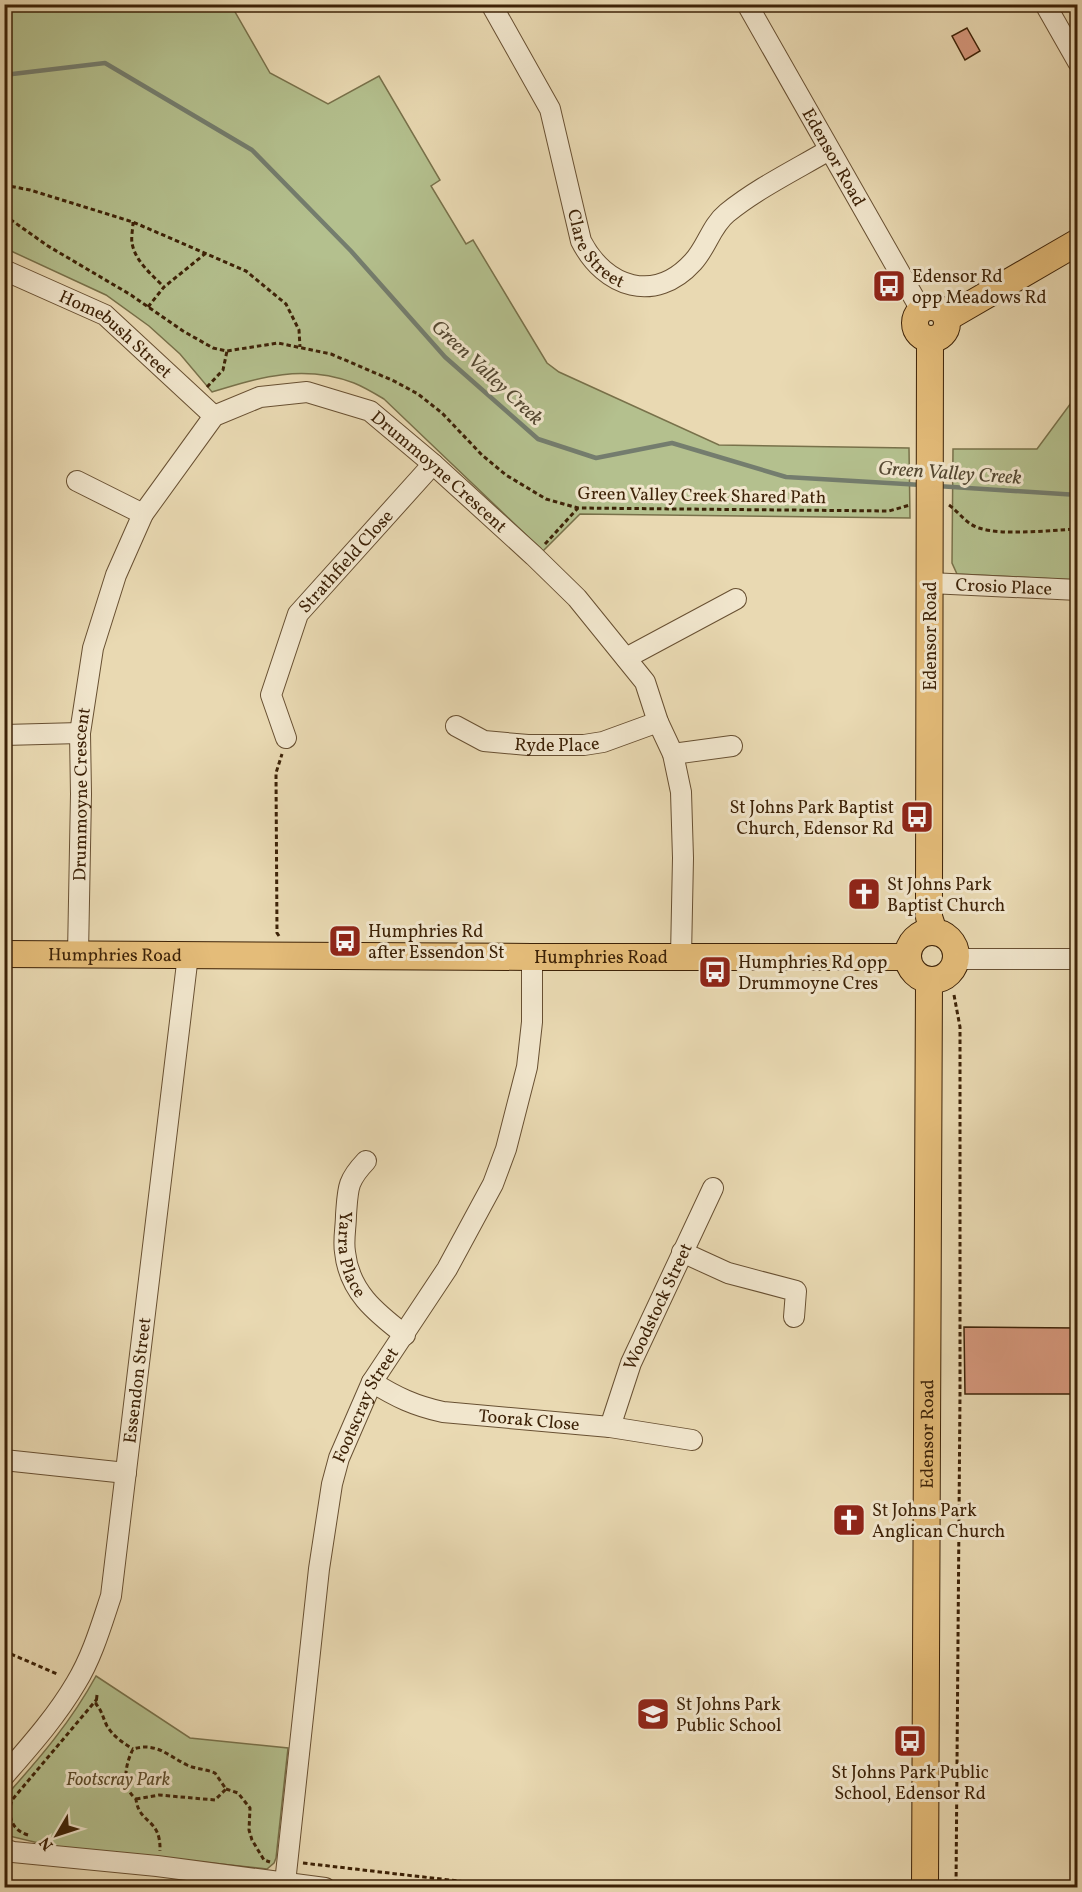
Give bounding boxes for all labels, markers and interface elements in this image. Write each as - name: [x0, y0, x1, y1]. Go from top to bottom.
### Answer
- street label: Edensor Road: [795, 104, 871, 211]
- street label: Clare Street: [560, 207, 628, 295]
- place label: Edensor Rd opp Meadows Rd: [912, 265, 1047, 311]
- bus stop icon: Edensor Rd opp Meadows Rd: [871, 268, 907, 304]
- street label: Homebush Street: [55, 285, 177, 385]
- water label: Green Valley Creek: [424, 314, 549, 433]
- street label: Drummoyne Crescent: [365, 406, 512, 539]
- water label: Green Valley Creek: [877, 455, 1023, 493]
- street label: Green Valley Creek Shared Path: [577, 482, 827, 511]
- street label: Strathfield Close: [293, 505, 400, 619]
- street label: Crosio Place: [955, 573, 1053, 603]
- street label: Edensor Road: [919, 581, 944, 691]
- street label: Drummoyne Crescent: [68, 706, 98, 881]
- street label: Ryde Place: [513, 732, 601, 759]
- place label: St Johns Park Baptist Church, Edensor Rd: [729, 796, 894, 842]
- bus stop icon: St Johns Park Baptist Church, Edensor Rd: [899, 799, 935, 835]
- place label: St Johns Park Baptist Church: [887, 873, 1006, 919]
- church icon: St Johns Park Baptist Church: [846, 876, 882, 912]
- place label: Humphries Rd after Essendon St: [368, 920, 505, 966]
- bus stop icon: Humphries Rd after Essendon St: [327, 923, 363, 959]
- street label: Humphries Road: [48, 943, 182, 969]
- street label: Humphries Road: [534, 946, 668, 971]
- place label: Humphries Rd opp Drummoyne Cres: [738, 951, 887, 997]
- bus stop icon: Humphries Rd opp Drummoyne Cres: [697, 954, 733, 990]
- street label: Yarra Place: [330, 1211, 371, 1304]
- street label: Woodstock Street: [618, 1239, 699, 1375]
- street label: Essendon Street: [118, 1316, 158, 1445]
- street label: Footscray Street: [327, 1343, 406, 1467]
- street label: Edensor Road: [916, 1379, 941, 1489]
- street label: Toorak Close: [477, 1404, 581, 1438]
- place label: St Johns Park Anglican Church: [872, 1499, 1006, 1545]
- church icon: St Johns Park Anglican Church: [831, 1502, 867, 1538]
- place label: St Johns Park Public School: [676, 1693, 781, 1739]
- school or university icon: St Johns Park Public School: [635, 1696, 671, 1732]
- bus stop icon: St Johns Park Public School, Edensor Rd: [892, 1723, 928, 1759]
- place label: St Johns Park Public School, Edensor Rd: [831, 1761, 989, 1807]
- park label: Footscray Park: [66, 1768, 170, 1793]
- north arrow: [27, 1805, 87, 1865]
- text: N: [34, 1831, 59, 1855]

